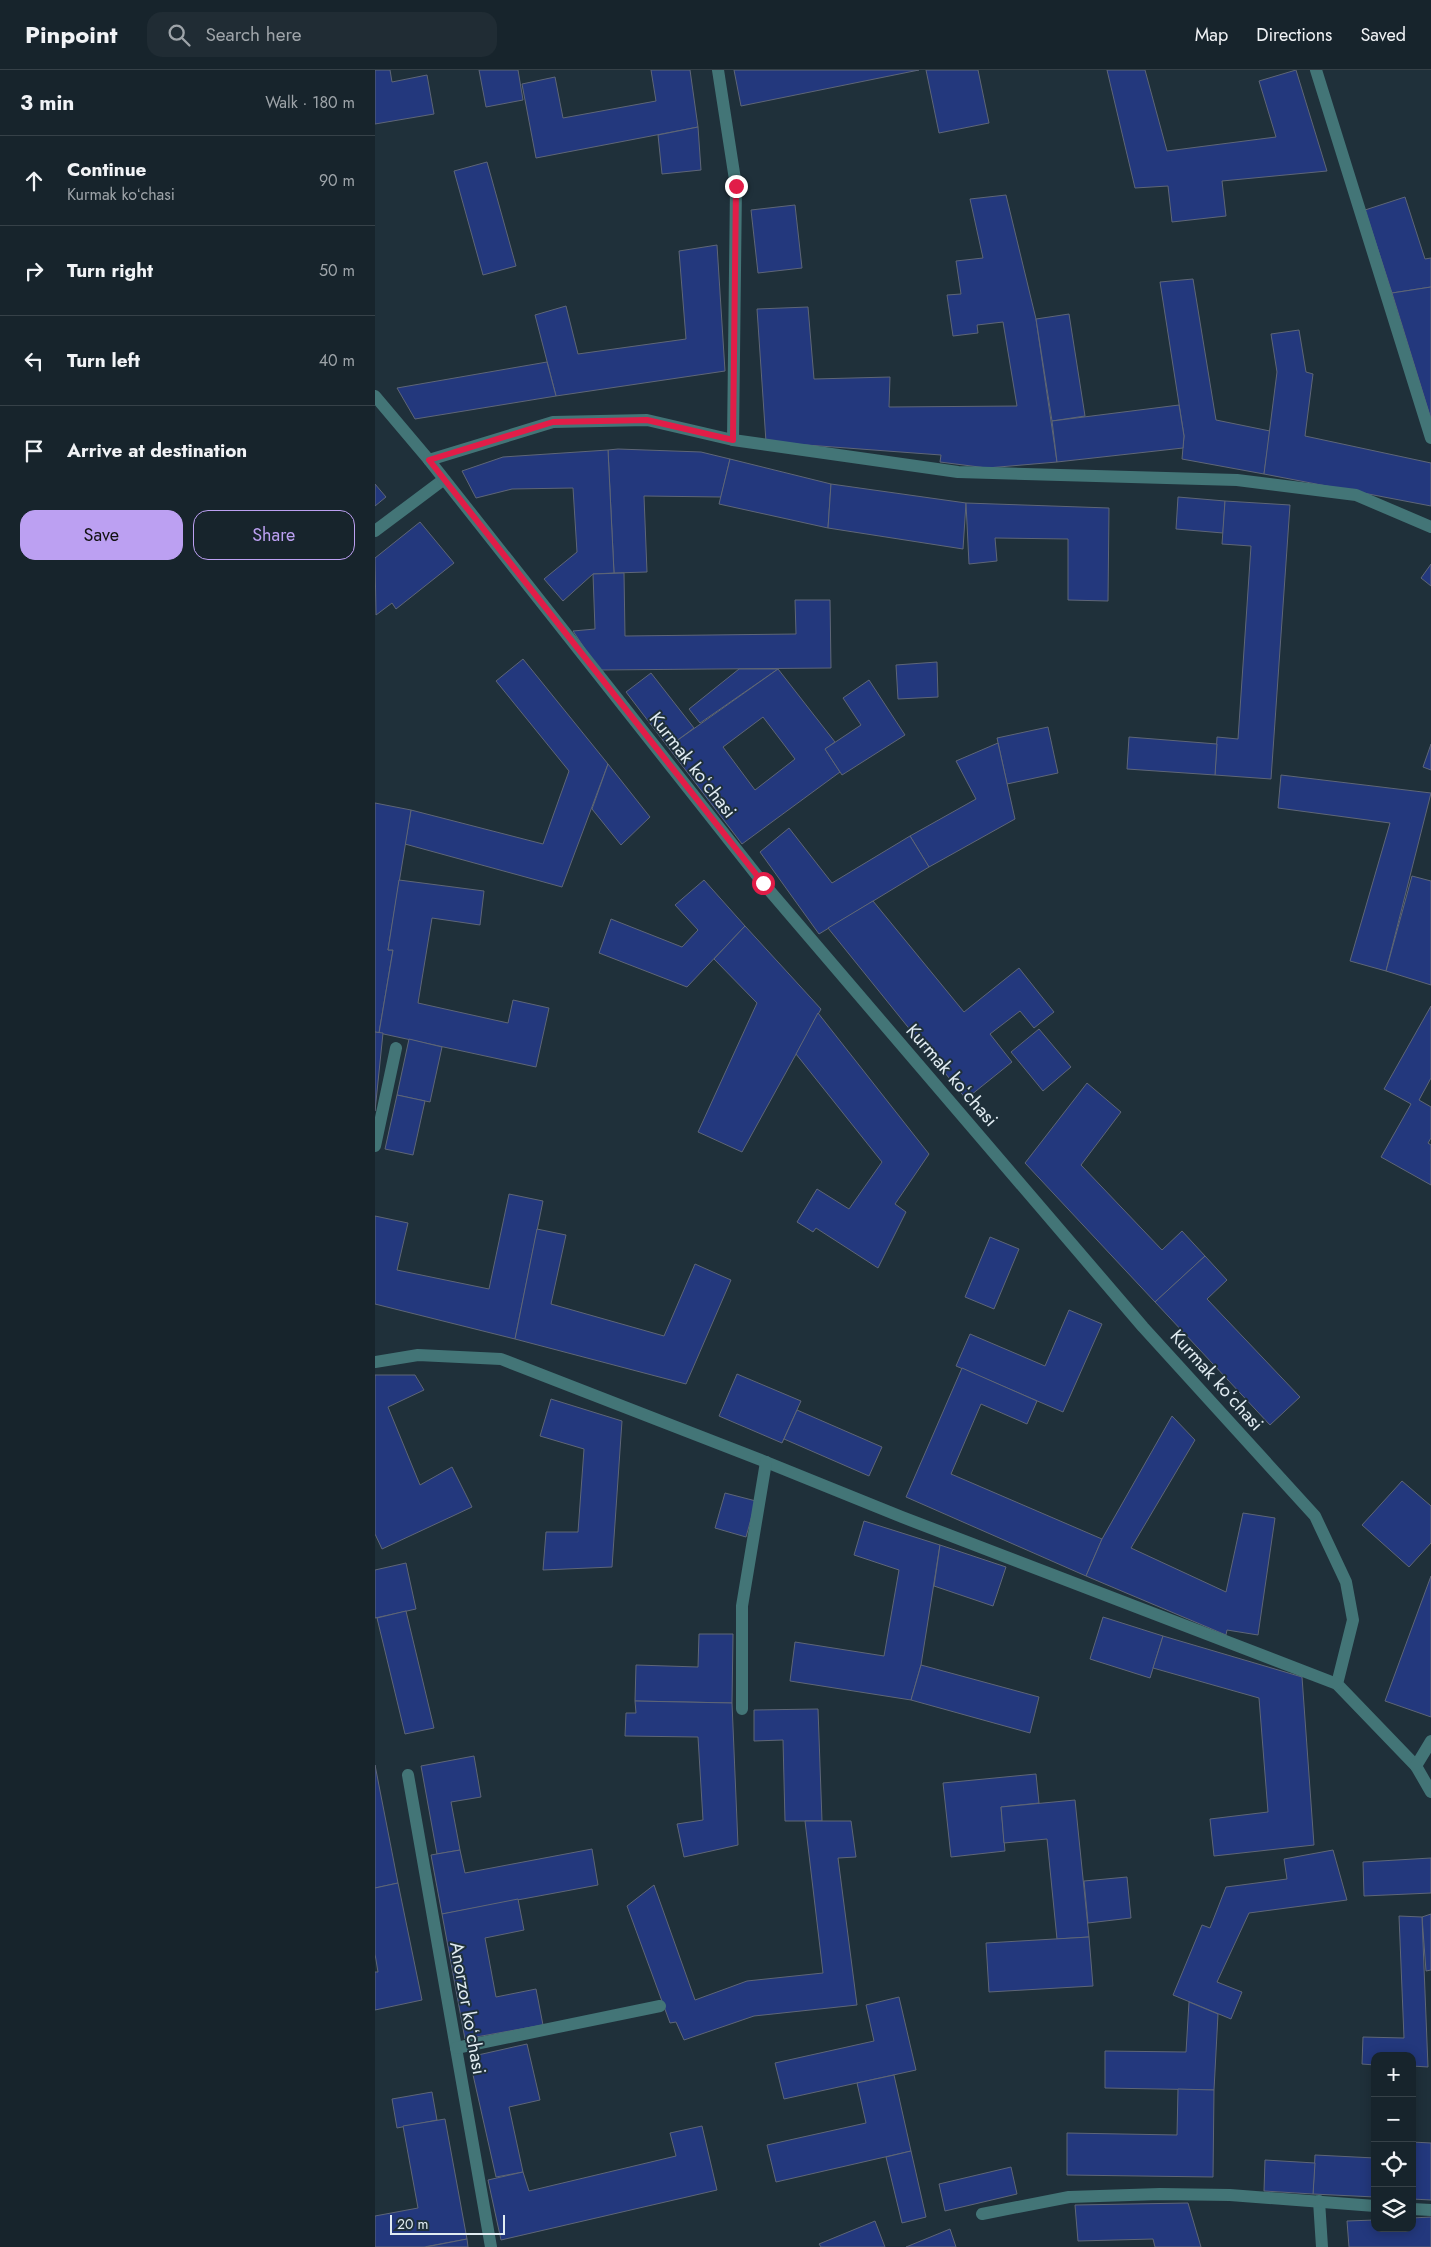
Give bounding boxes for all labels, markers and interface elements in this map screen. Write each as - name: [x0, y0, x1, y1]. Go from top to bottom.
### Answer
- search box: [147, 12, 497, 57]
- text: Pinpoint: [25, 17, 117, 52]
- icon: search: [165, 21, 193, 49]
- text: Search here: [205, 21, 302, 48]
- text: Map: [1195, 22, 1228, 48]
- text: Directions: [1256, 22, 1332, 48]
- text: Saved: [1360, 22, 1406, 48]
- text: 3 min: [20, 88, 74, 118]
- text: Walk · 180 m: [265, 91, 355, 114]
- text: Continue: [67, 156, 146, 183]
- icon: ahead: [20, 167, 48, 195]
- text: 90 m: [319, 169, 355, 192]
- route end: [725, 175, 748, 198]
- text: Kurmak koʻchasi: [67, 183, 175, 206]
- icon: right: [20, 257, 48, 285]
- text: Turn right: [67, 257, 153, 284]
- text: 50 m: [319, 259, 355, 282]
- icon: left: [20, 347, 48, 375]
- text: Turn left: [67, 347, 140, 374]
- text: 40 m: [319, 349, 355, 372]
- icon: arrive: [20, 437, 48, 465]
- text: Arrive at destination: [67, 437, 247, 464]
- button: Save: [20, 510, 183, 560]
- button: Share: [193, 510, 355, 560]
- street label: Kurmak koʻchasi: [643, 706, 743, 824]
- route start: [752, 872, 775, 895]
- street label: Kurmak koʻchasi: [900, 1018, 1004, 1132]
- street label: Kurmak koʻchasi: [1164, 1323, 1270, 1437]
- street label: Anorzor koʻchasi: [443, 1939, 493, 2077]
- map controls: [1371, 2052, 1416, 2232]
- button: +: [1371, 2052, 1416, 2097]
- button: −: [1371, 2097, 1416, 2142]
- button: locate: [1371, 2142, 1416, 2187]
- button: layers: [1371, 2187, 1416, 2232]
- scale bar: [390, 2212, 505, 2235]
- text: 20 m: [397, 2214, 429, 2234]

